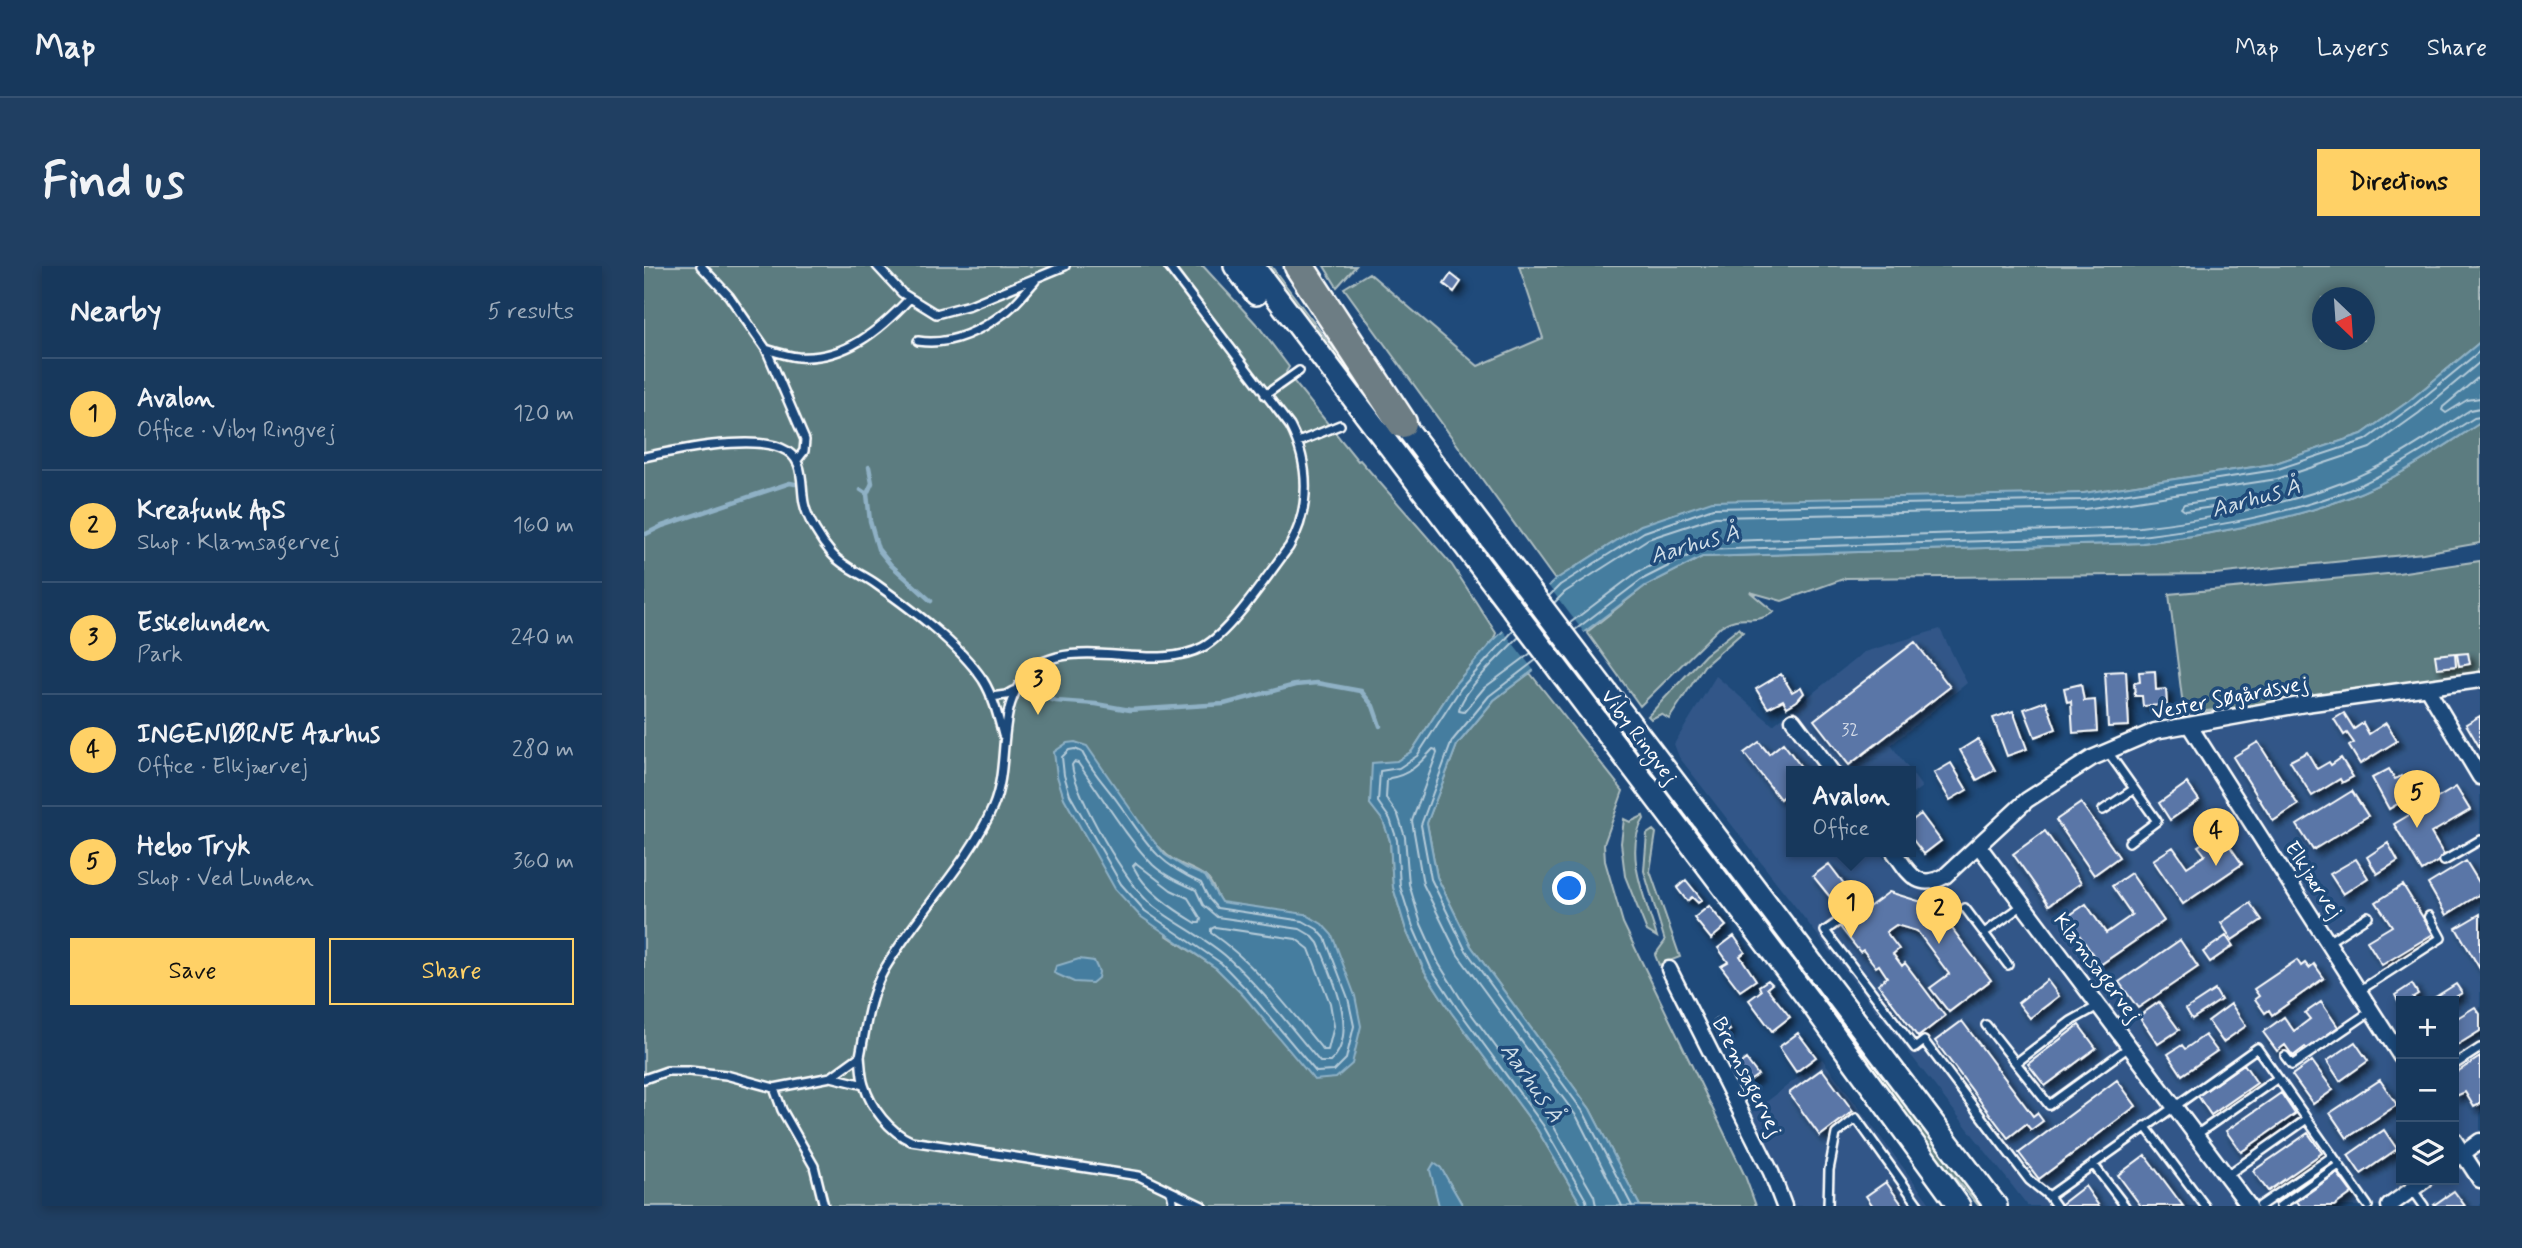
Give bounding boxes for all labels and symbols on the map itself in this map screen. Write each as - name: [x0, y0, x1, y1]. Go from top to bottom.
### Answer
- north arrow: [2312, 287, 2375, 350]
- water label: Aarhus Å: [2208, 472, 2304, 526]
- water label: Aarhus Å: [1647, 518, 1743, 572]
- pin: 3: [1015, 657, 1061, 715]
- street label: Vester Søgårdsvej: [2149, 669, 2311, 727]
- street label: Viby Ringvej: [1593, 684, 1684, 791]
- house number: 32: [1841, 718, 1859, 742]
- pin: 5: [2394, 770, 2440, 828]
- pin: 4: [2193, 808, 2239, 866]
- street label: Elkjærvej: [2277, 836, 2349, 924]
- your location: [1552, 871, 1586, 905]
- pin: 1: [1828, 880, 1874, 938]
- pin: 2: [1916, 886, 1962, 944]
- street label: Klamsagervej: [2045, 908, 2147, 1030]
- street label: Bremsagervej: [1703, 1012, 1789, 1142]
- water label: Aarhus Å: [1493, 1037, 1569, 1129]

